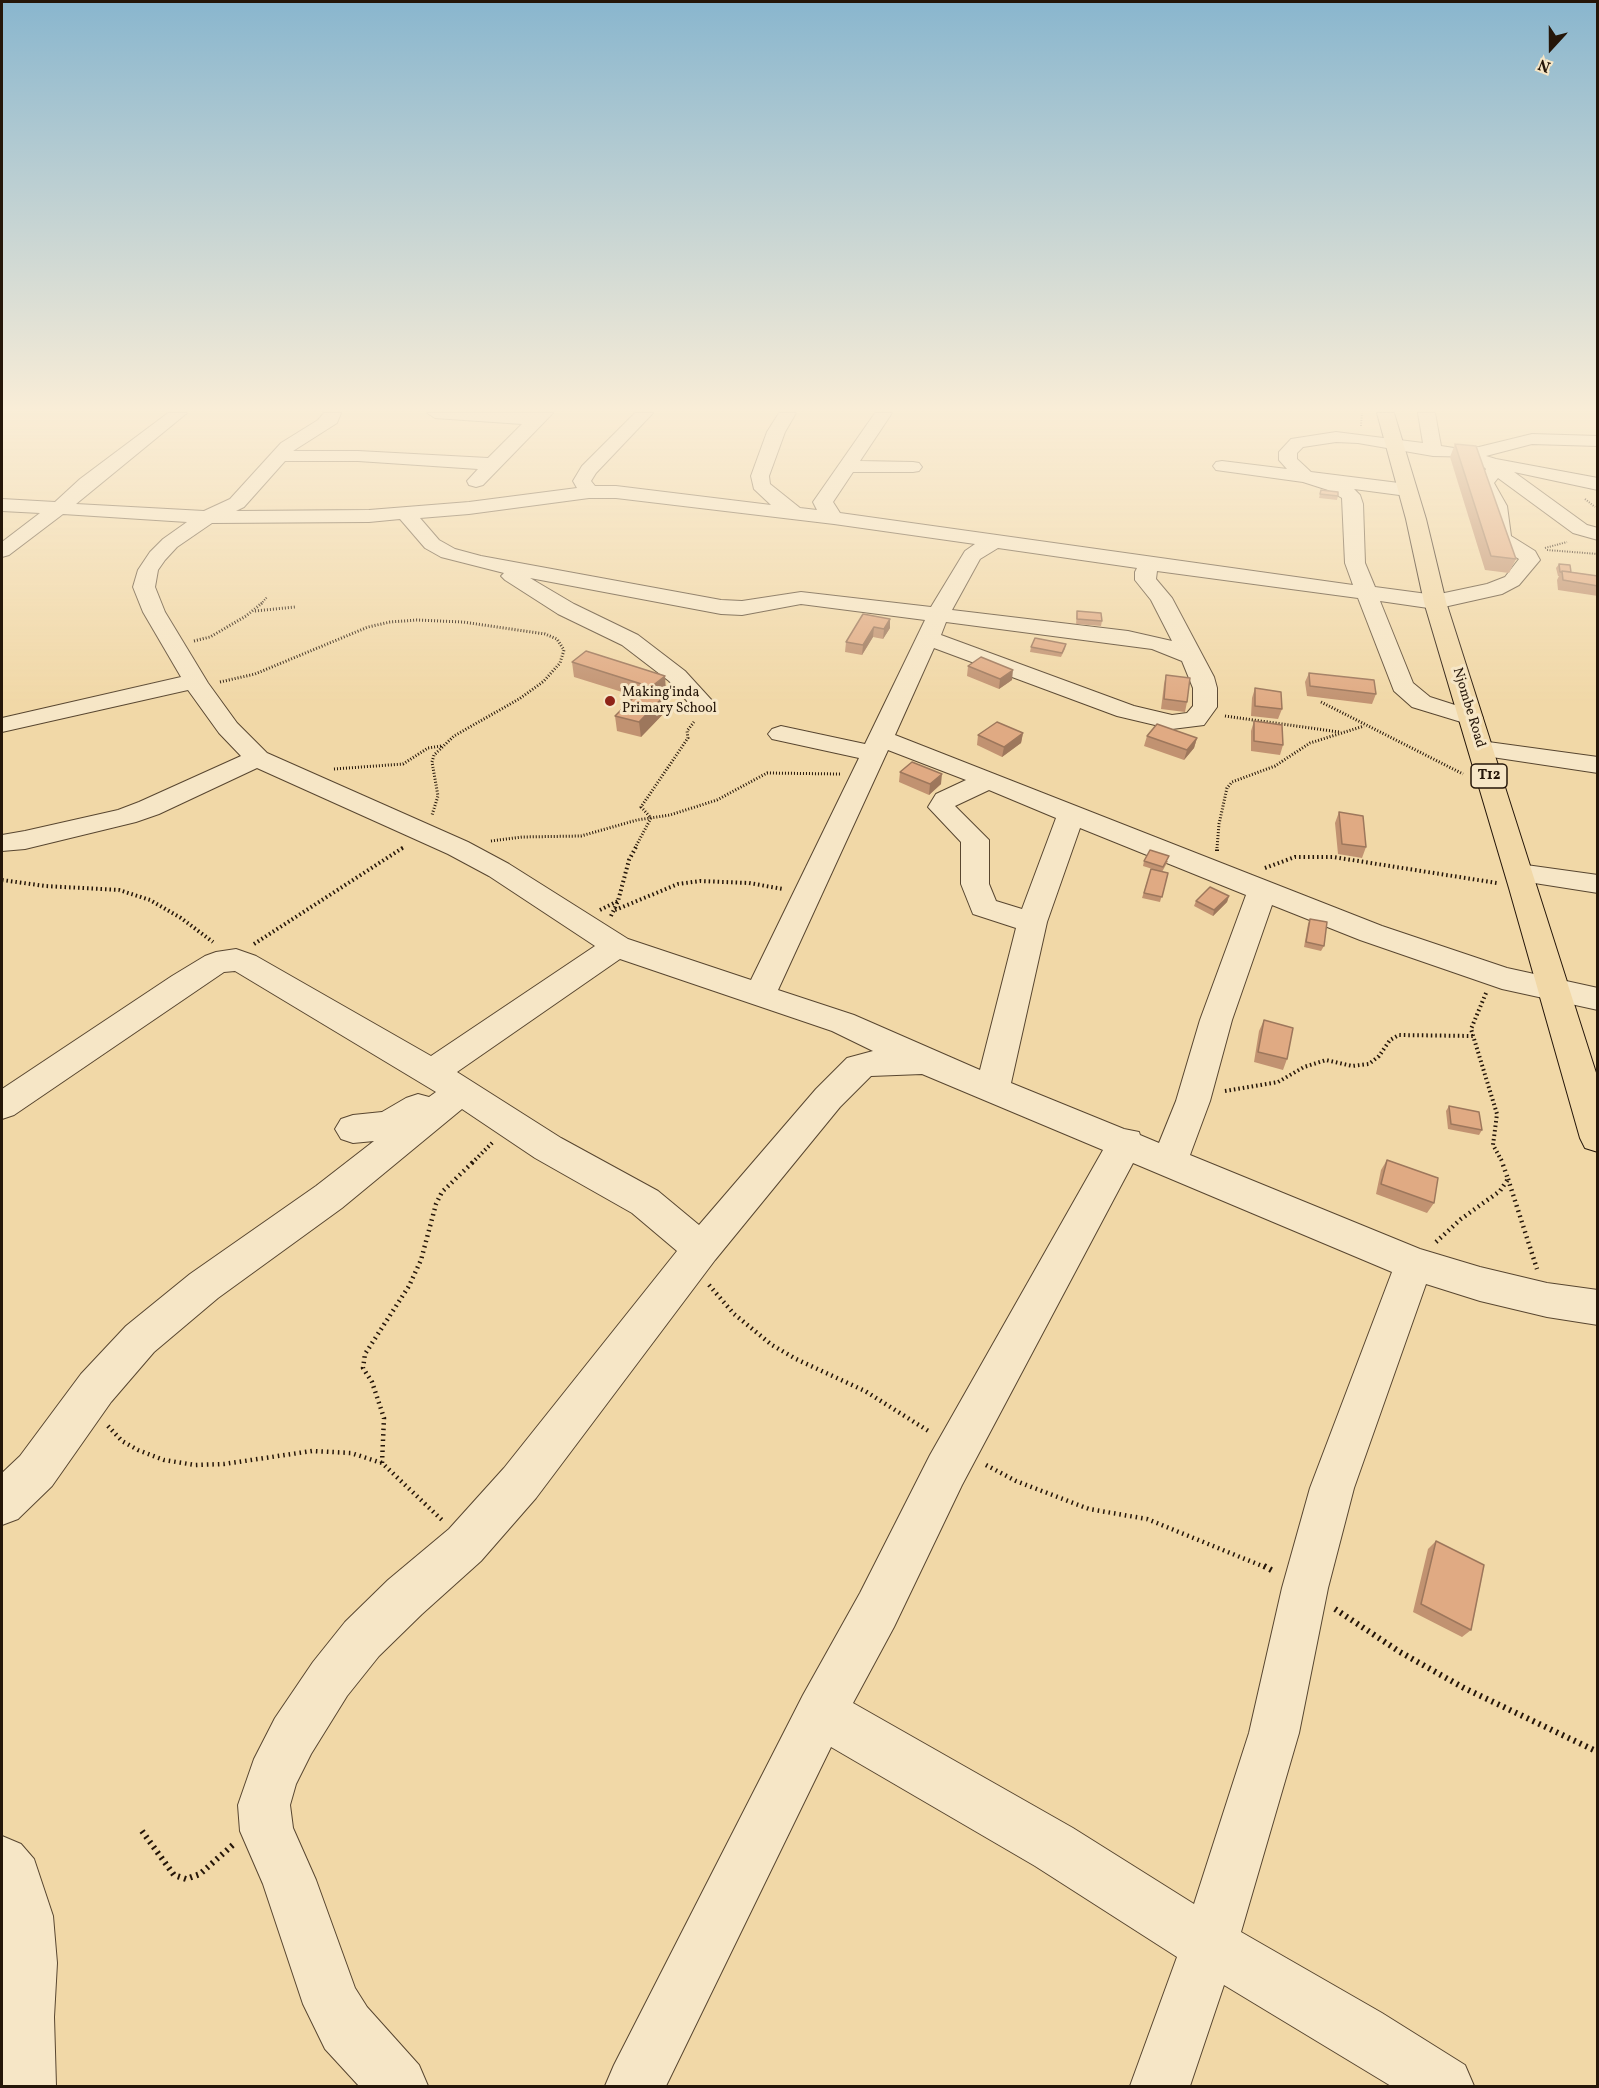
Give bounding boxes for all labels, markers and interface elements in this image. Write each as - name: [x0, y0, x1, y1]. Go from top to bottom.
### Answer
- north arrow: [1521, 18, 1581, 78]
- text: N: [1535, 52, 1554, 77]
- street label: Njombe Road: [1448, 666, 1488, 750]
- place label: Making'inda Primary School: [622, 685, 717, 718]
- marker: Making'inda Primary School: [603, 694, 617, 708]
- road number: T12: [1471, 764, 1507, 788]

